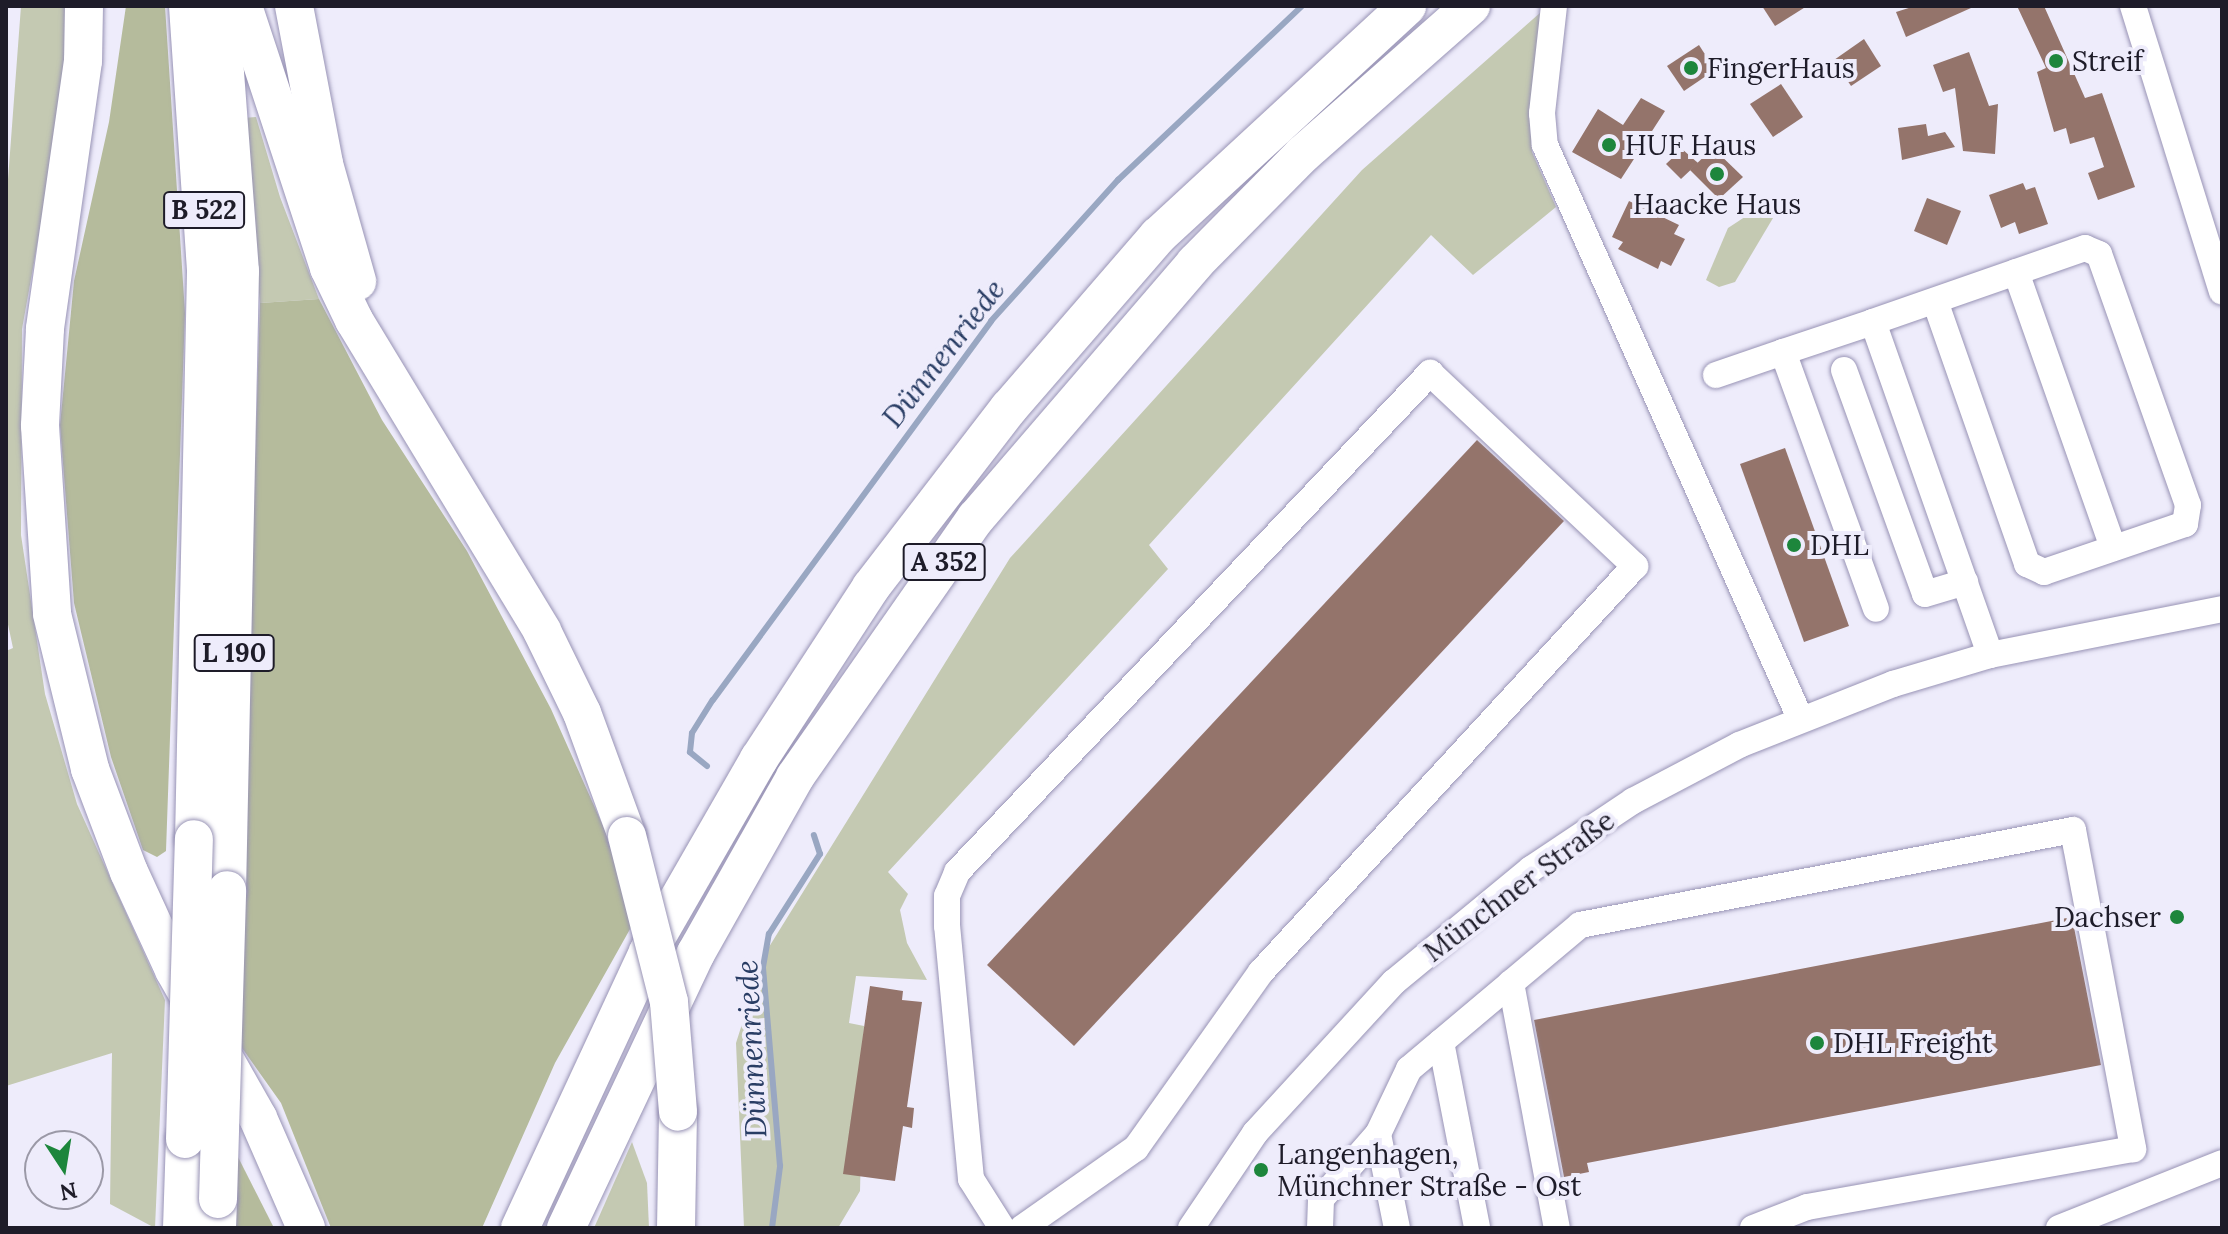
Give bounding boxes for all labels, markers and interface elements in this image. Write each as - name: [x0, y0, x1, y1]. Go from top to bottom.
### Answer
- place label: Streif: [2072, 44, 2143, 78]
- place label: FingerHaus: [1707, 51, 1855, 85]
- marker: Streif: [2047, 52, 2065, 70]
- marker: FingerHaus: [1682, 59, 1700, 77]
- place label: HUF Haus: [1625, 128, 1756, 162]
- marker: HUF Haus: [1600, 136, 1618, 154]
- marker: Haacke Haus: [1708, 165, 1726, 183]
- place label: Haacke Haus: [1633, 187, 1801, 221]
- road number: B 522: [162, 188, 246, 232]
- water label: Dünnenriede: [874, 272, 1012, 434]
- place label: DHL: [1810, 528, 1869, 562]
- marker: DHL: [1785, 536, 1803, 554]
- road number: A 352: [902, 540, 986, 584]
- road number: L 190: [192, 631, 276, 675]
- street label: Münchner Straße: [1417, 803, 1621, 969]
- place label: Dachser: [2054, 900, 2161, 934]
- marker: Dachser: [2168, 908, 2186, 926]
- water label: Dünnenriede: [728, 959, 774, 1139]
- place label: DHL Freight: [1833, 1026, 1993, 1060]
- marker: DHL Freight: [1808, 1034, 1826, 1052]
- north arrow: [24, 1130, 104, 1210]
- place label: Langenhagen, Münchner Straße - Ost: [1277, 1137, 1581, 1203]
- marker: Langenhagen, Münchner Straße - Ost: [1252, 1161, 1270, 1179]
- text: N: [57, 1176, 80, 1207]

